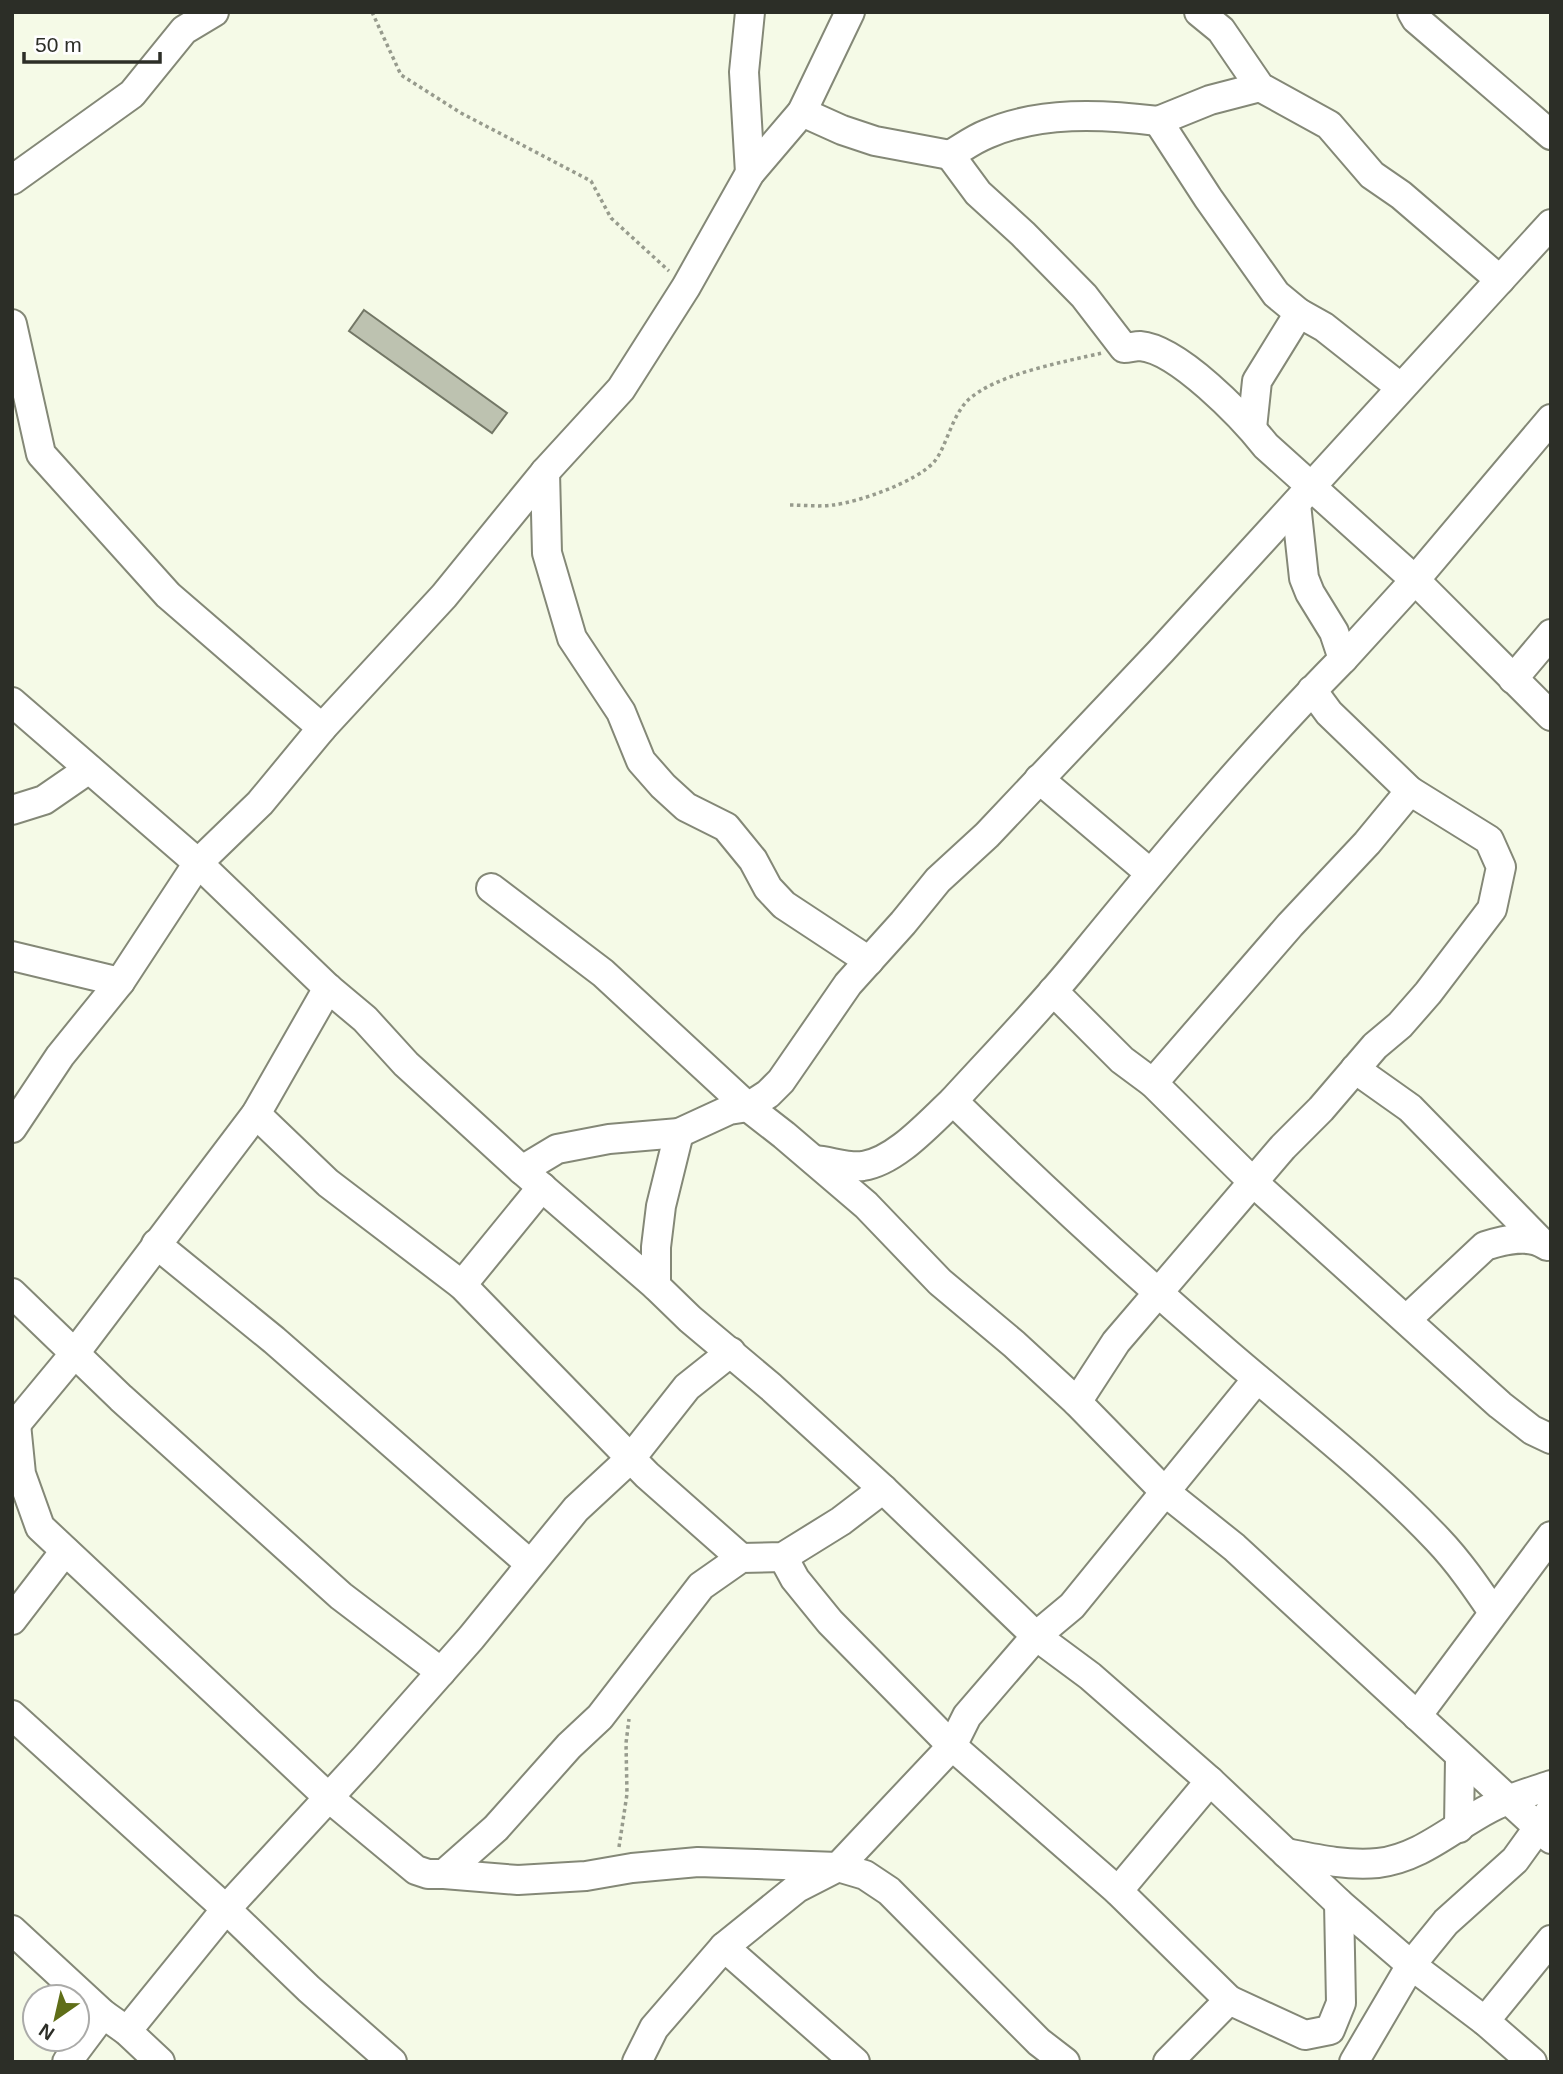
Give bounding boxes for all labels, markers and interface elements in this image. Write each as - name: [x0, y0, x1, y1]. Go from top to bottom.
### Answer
- scale bar: [24, 21, 161, 65]
- text: 50 m: [35, 33, 82, 56]
- north arrow: [21, 1983, 91, 2053]
- text: N: [35, 2019, 58, 2044]

